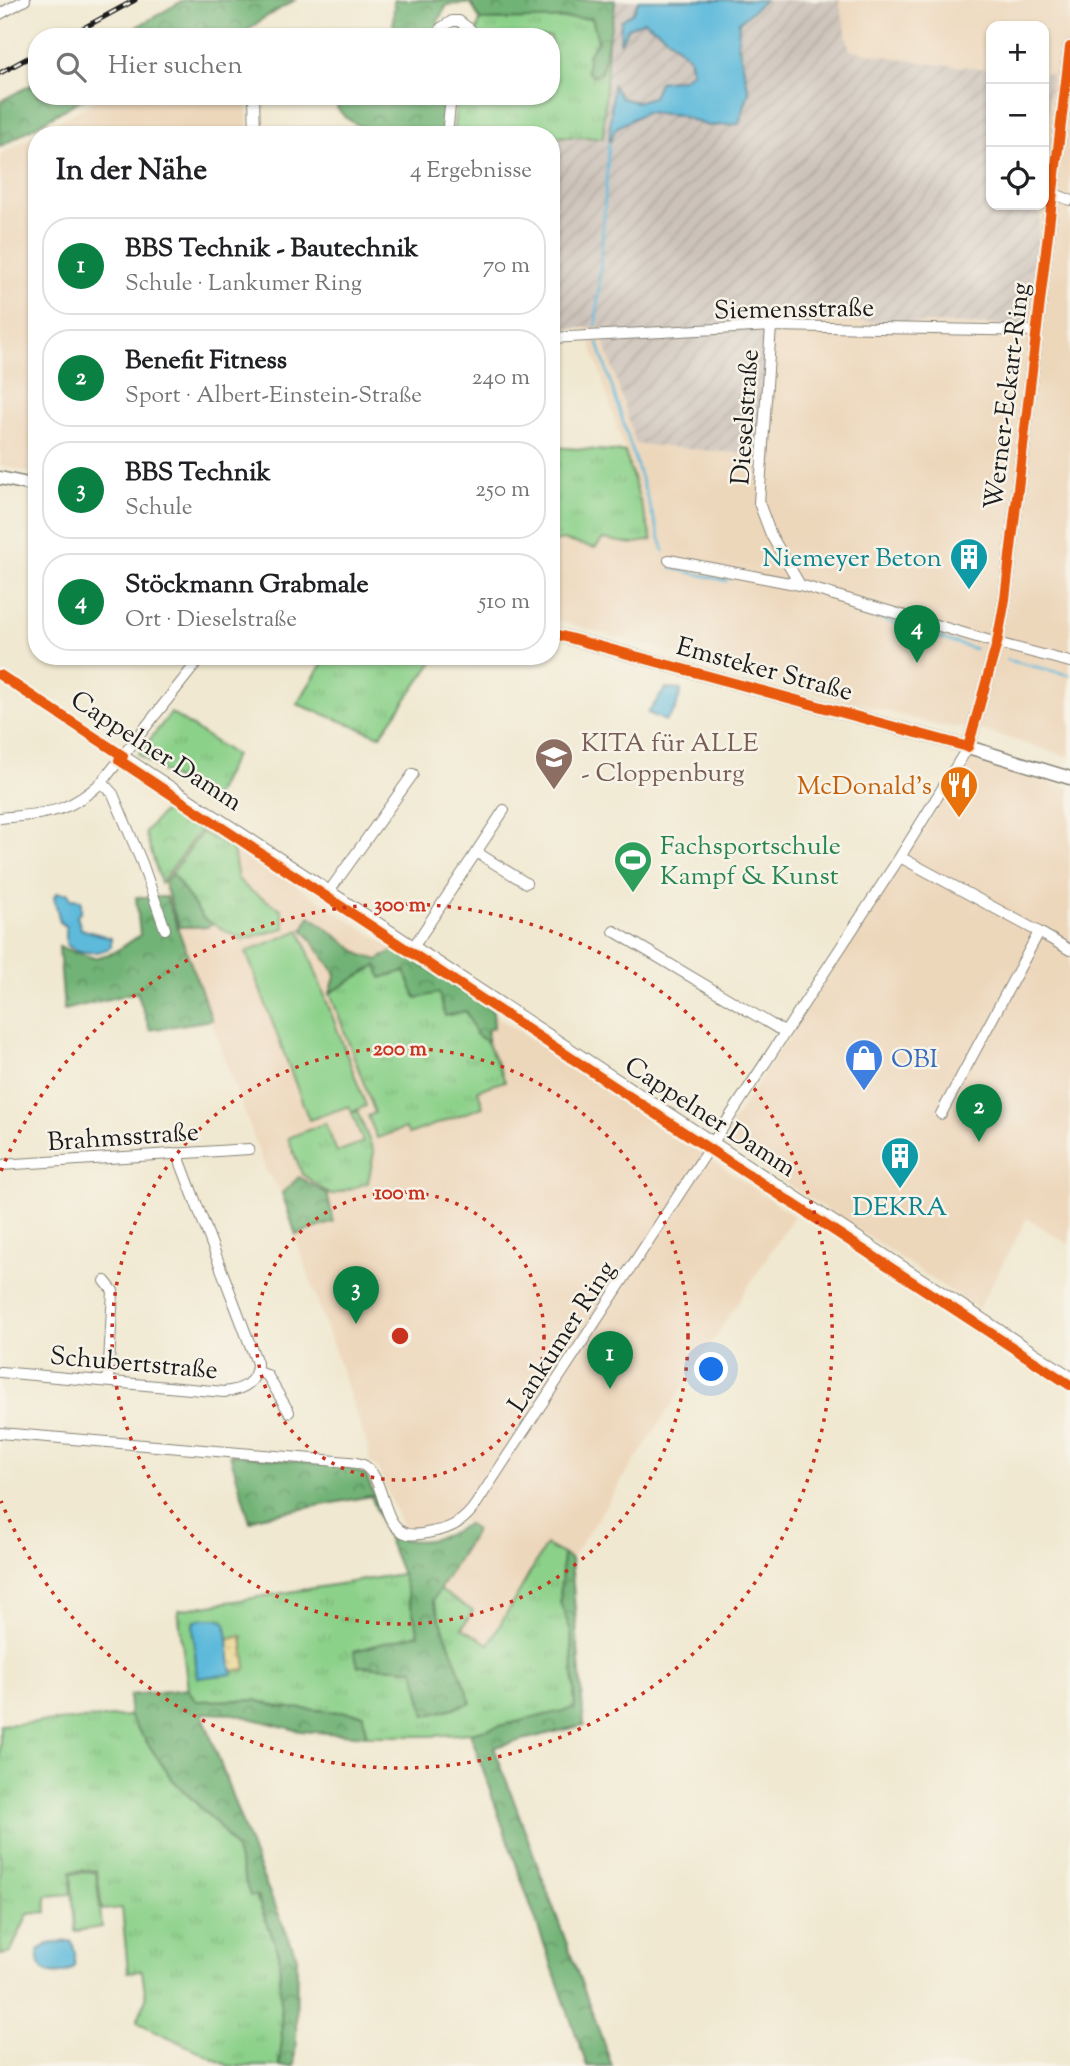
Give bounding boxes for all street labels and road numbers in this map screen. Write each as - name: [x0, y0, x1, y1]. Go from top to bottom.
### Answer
- street label: Werner-Eckart-Ring: [976, 281, 1041, 512]
- street label: Siemensstraße: [713, 291, 875, 330]
- street label: Dieselstraße: [723, 348, 770, 486]
- street label: Emsteker Straße: [672, 629, 857, 712]
- street label: Cappelner Damm: [62, 683, 249, 822]
- street label: Cappelner Damm: [616, 1049, 803, 1188]
- street label: Brahmsstraße: [46, 1115, 200, 1162]
- street label: Lankumer Ring: [500, 1254, 626, 1420]
- street label: Schubertstraße: [48, 1339, 219, 1390]

